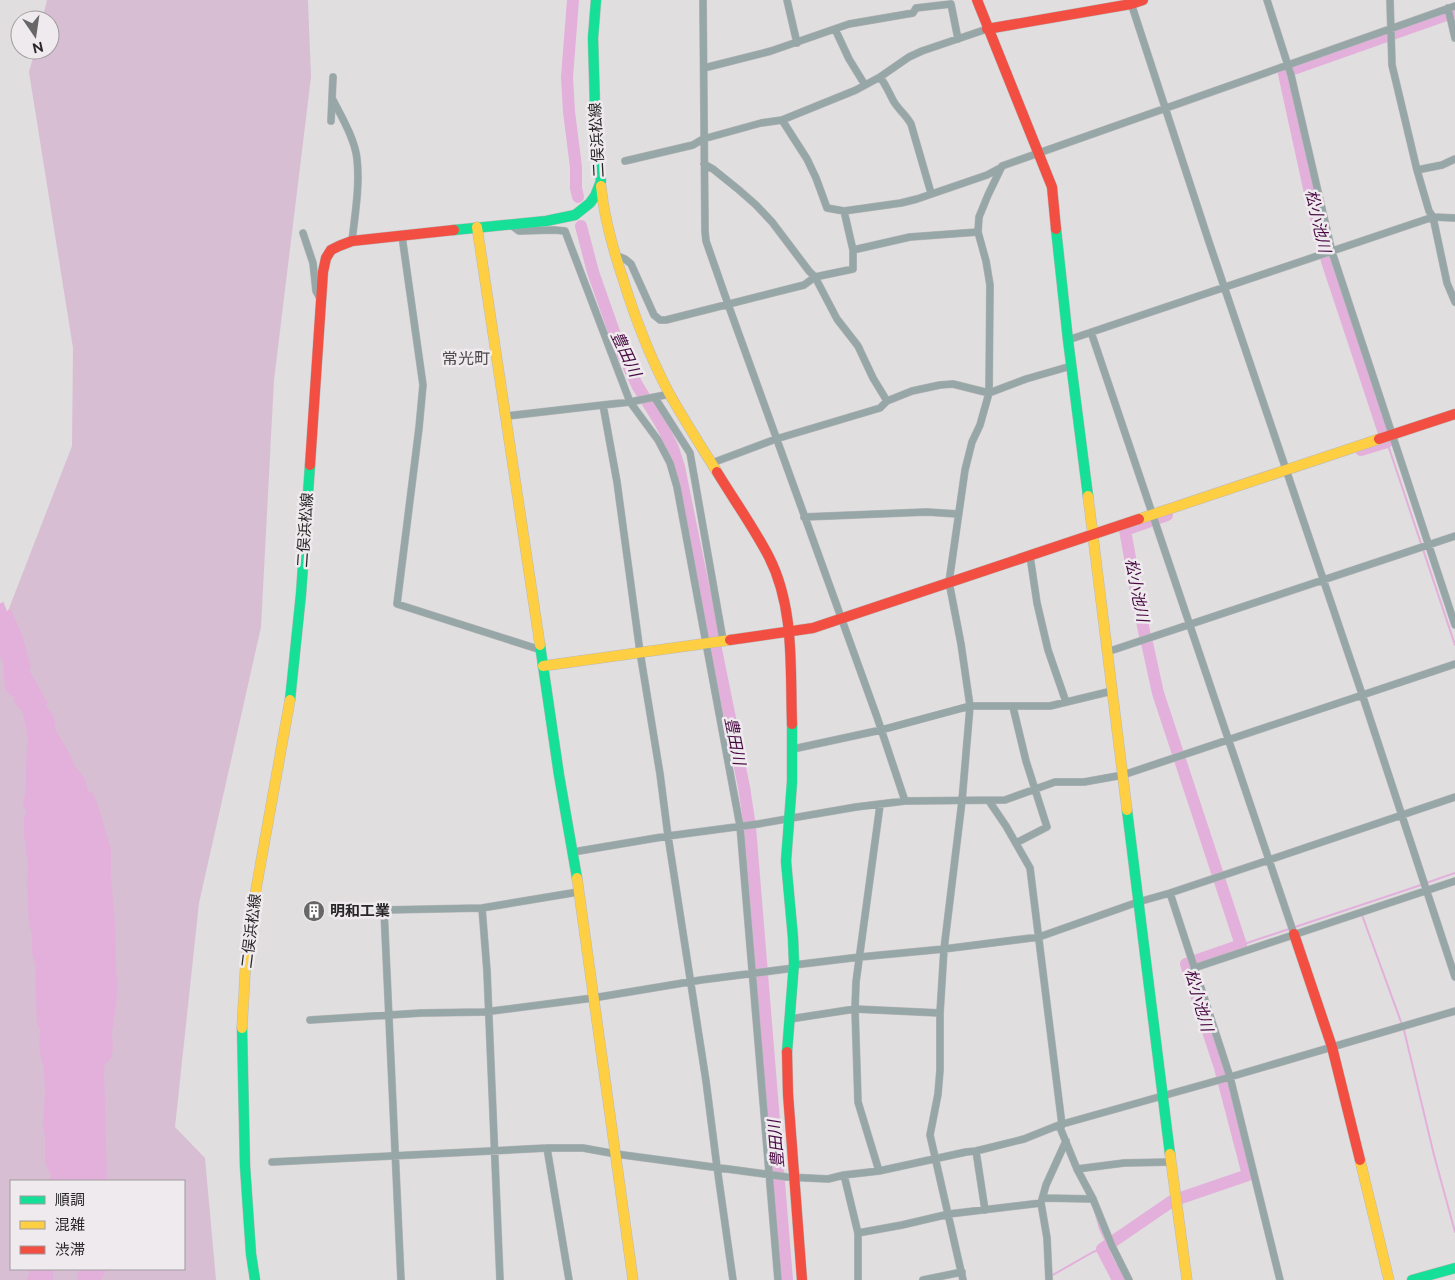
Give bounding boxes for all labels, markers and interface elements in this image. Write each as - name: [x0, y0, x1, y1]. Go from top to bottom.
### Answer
- north arrow: [10, 10, 60, 60]
- text: N: [31, 39, 45, 57]
- street label: 二俣浜松線: [586, 102, 608, 178]
- water label: 松小池川: [1302, 188, 1335, 256]
- water label: 豊田川: [607, 328, 646, 382]
- district label: 常光町: [442, 349, 490, 368]
- street label: 二俣浜松線: [293, 492, 317, 568]
- water label: 松小池川: [1122, 557, 1153, 625]
- water label: 豊田川: [721, 716, 749, 768]
- street label: 二俣浜松線: [237, 893, 265, 969]
- building icon: 明和工業: [302, 899, 326, 923]
- place label: 明和工業: [330, 902, 390, 920]
- water label: 松小池川: [1181, 967, 1218, 1035]
- water label: 豊田川: [764, 1117, 788, 1169]
- legend: [10, 1180, 185, 1270]
- text: 順調: [55, 1191, 85, 1209]
- text: 混雑: [55, 1216, 85, 1234]
- text: 渋滞: [55, 1241, 85, 1259]

